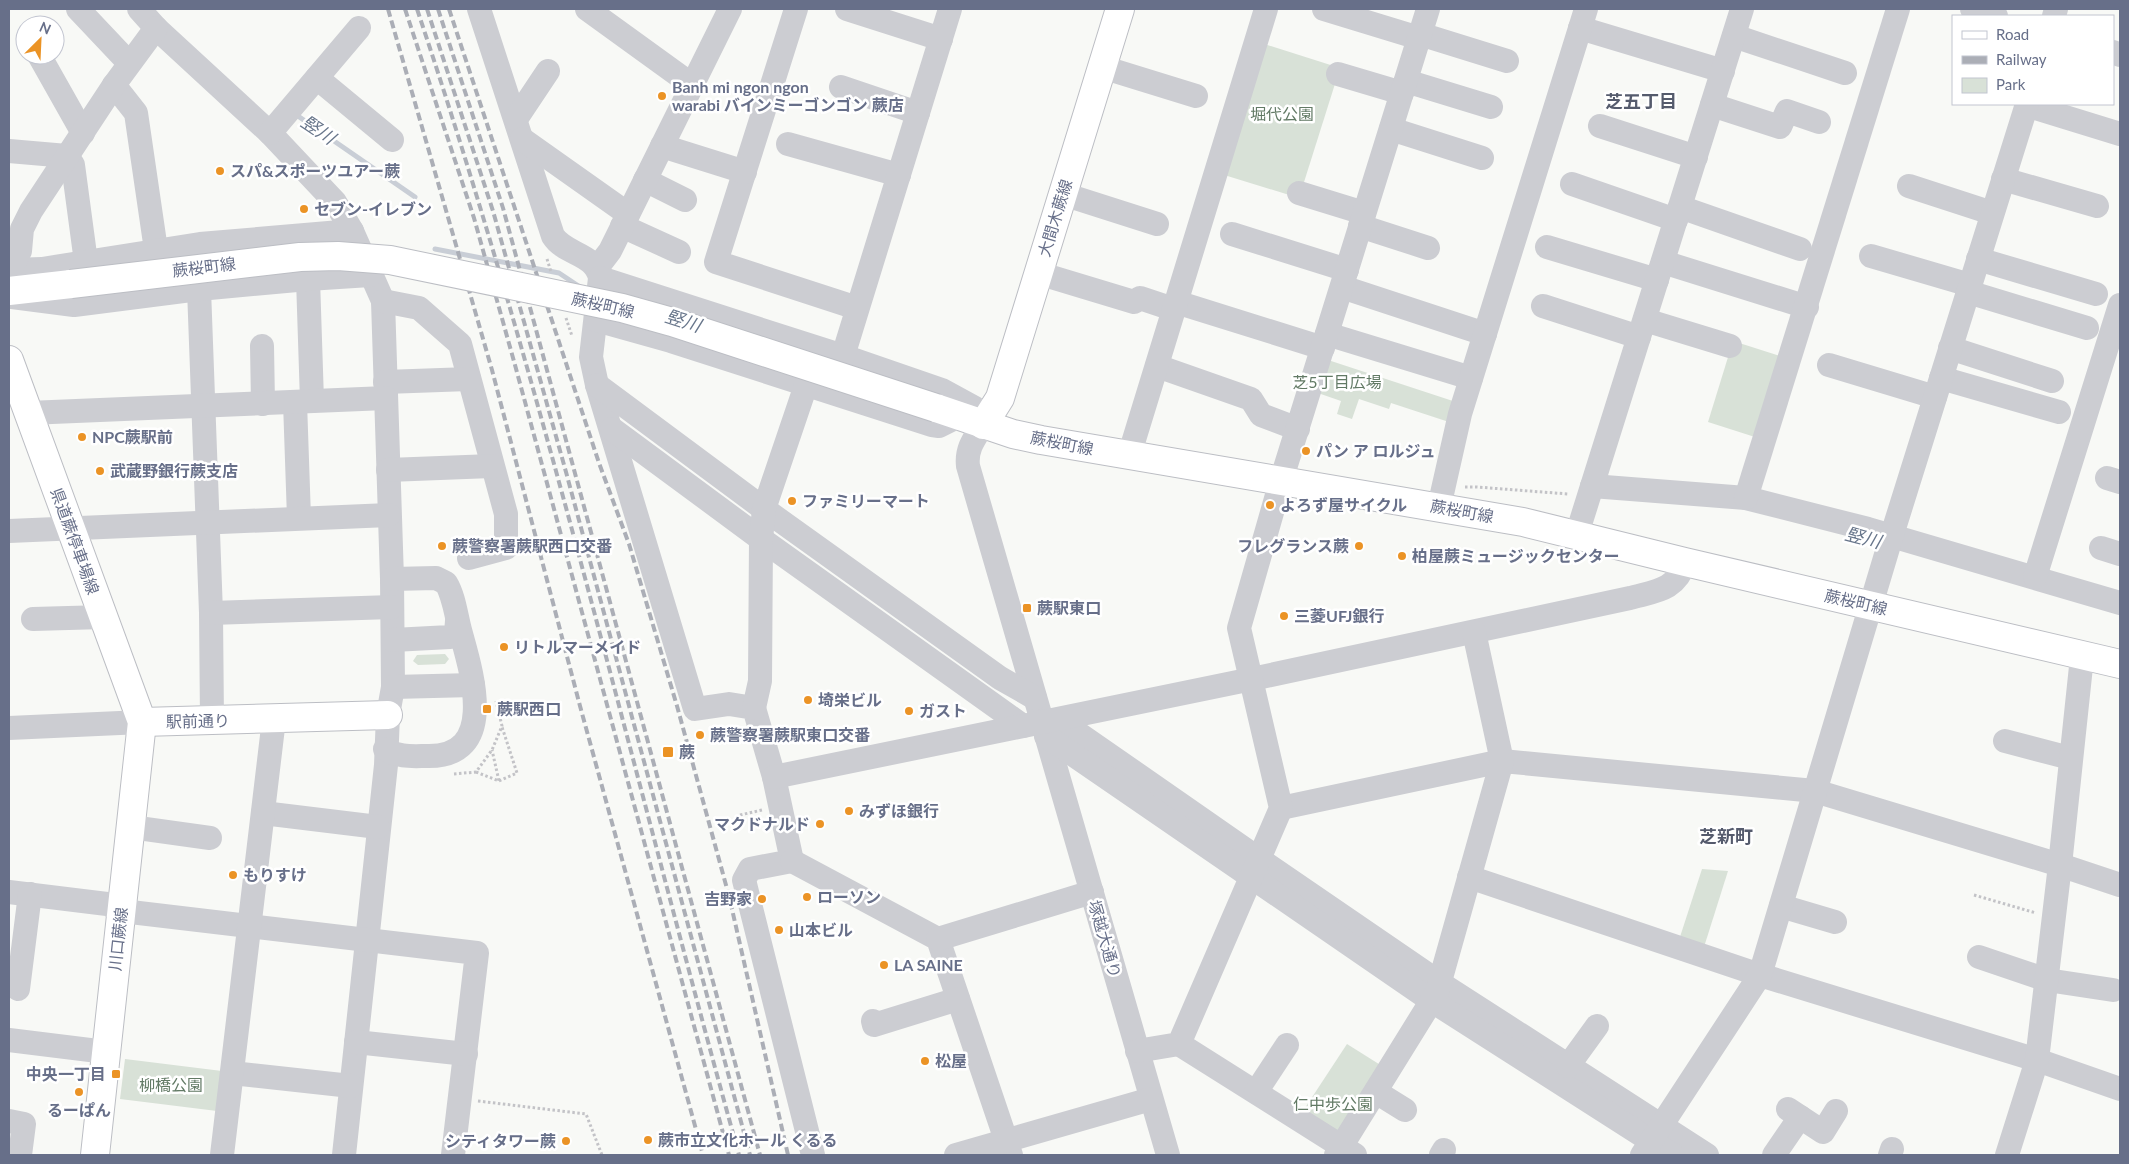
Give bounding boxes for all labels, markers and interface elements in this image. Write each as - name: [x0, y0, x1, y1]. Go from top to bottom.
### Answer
- north arrow: [15, 15, 65, 65]
- legend: [1952, 15, 2114, 105]
- text: N: [37, 18, 54, 38]
- text: Road: [1996, 25, 2029, 43]
- text: Railway: [1996, 50, 2047, 68]
- text: Park: [1996, 75, 2026, 93]
- place label: Banh mi ngon ngon warabi バインミーゴンゴン 蕨店: [672, 77, 904, 114]
- marker: Banh mi ngon ngon warabi バインミーゴンゴン 蕨店: [656, 90, 668, 102]
- district label: 芝五丁目: [1605, 90, 1677, 112]
- park label: 堀代公園: [1250, 104, 1314, 123]
- water label: 竪川: [297, 110, 341, 149]
- place label: スパ&スポーツユアー蕨: [230, 161, 400, 180]
- marker: スパ&スポーツユアー蕨: [214, 165, 226, 177]
- street label: 大間木蕨線: [1034, 177, 1075, 259]
- place label: セブン-イレブン: [314, 199, 432, 218]
- marker: セブン-イレブン: [298, 203, 310, 215]
- street label: 蕨桜町線: [171, 253, 237, 280]
- street label: 蕨桜町線: [570, 288, 636, 321]
- water label: 竪川: [663, 304, 706, 337]
- park label: 芝5丁目広場: [1292, 372, 1382, 391]
- place label: NPC蕨駅前: [92, 427, 173, 446]
- street label: 蕨桜町線: [1029, 427, 1095, 458]
- marker: NPC蕨駅前: [76, 431, 88, 443]
- place label: パン ア ロルジュ: [1316, 441, 1435, 460]
- marker: パン ア ロルジュ: [1300, 445, 1312, 457]
- place label: 武蔵野銀行蕨支店: [110, 461, 238, 480]
- marker: 武蔵野銀行蕨支店: [94, 465, 106, 477]
- street label: 県道蕨停車場線: [47, 485, 104, 597]
- place label: ファミリーマート: [802, 491, 930, 510]
- marker: ファミリーマート: [786, 495, 798, 507]
- place label: よろず屋サイクル: [1280, 495, 1407, 514]
- street label: 蕨桜町線: [1429, 496, 1495, 525]
- marker: よろず屋サイクル: [1264, 499, 1276, 511]
- water label: 竪川: [1843, 522, 1885, 553]
- place label: 蕨警察署蕨駅西口交番: [452, 536, 612, 555]
- place label: フレグランス蕨: [1237, 536, 1349, 555]
- marker: 蕨警察署蕨駅西口交番: [436, 540, 448, 552]
- marker: フレグランス蕨: [1353, 540, 1365, 552]
- place label: 柏屋蕨ミュージックセンター: [1412, 546, 1620, 565]
- marker: 柏屋蕨ミュージックセンター: [1396, 550, 1408, 562]
- street label: 蕨桜町線: [1823, 585, 1889, 618]
- place label: 蕨駅東口: [1037, 598, 1101, 617]
- marker: 蕨駅東口: [1021, 602, 1033, 614]
- place label: 三菱UFJ銀行: [1294, 606, 1384, 625]
- marker: 三菱UFJ銀行: [1278, 610, 1290, 622]
- place label: リトルマーメイド: [514, 637, 641, 656]
- marker: リトルマーメイド: [498, 641, 510, 653]
- place label: 埼栄ビル: [818, 690, 882, 709]
- marker: 埼栄ビル: [802, 694, 814, 706]
- place label: 蕨駅西口: [497, 699, 561, 718]
- place label: ガスト: [919, 701, 967, 720]
- marker: 蕨駅西口: [481, 703, 493, 715]
- marker: ガスト: [903, 705, 915, 717]
- street label: 駅前通り: [166, 710, 230, 731]
- place label: 蕨警察署蕨駅東口交番: [710, 725, 870, 744]
- marker: 蕨警察署蕨駅東口交番: [694, 729, 706, 741]
- place label: 蕨: [679, 742, 695, 761]
- marker: 蕨: [661, 745, 675, 759]
- place label: みずほ銀行: [859, 801, 939, 820]
- marker: みずほ銀行: [843, 805, 855, 817]
- place label: マクドナルド: [714, 814, 810, 833]
- marker: マクドナルド: [814, 818, 826, 830]
- district label: 芝新町: [1699, 825, 1753, 847]
- place label: もりすけ: [243, 865, 307, 884]
- marker: もりすけ: [227, 869, 239, 881]
- place label: ローソン: [817, 887, 881, 906]
- place label: 吉野家: [704, 889, 752, 908]
- marker: ローソン: [801, 891, 813, 903]
- marker: 吉野家: [756, 893, 768, 905]
- street label: 塚越大通り: [1085, 898, 1126, 980]
- street label: 川口蕨線: [105, 906, 130, 972]
- place label: 山本ビル: [789, 920, 853, 939]
- marker: 山本ビル: [773, 924, 785, 936]
- place label: LA SAINE: [894, 955, 963, 974]
- marker: LA SAINE: [878, 959, 890, 971]
- place label: 松屋: [935, 1051, 967, 1070]
- marker: 松屋: [919, 1055, 931, 1067]
- place label: 中央一丁目: [26, 1064, 106, 1083]
- marker: 中央一丁目: [110, 1068, 122, 1080]
- park label: 柳橋公園: [139, 1075, 203, 1094]
- marker: るーぱん: [73, 1086, 85, 1098]
- park label: 仁中歩公園: [1293, 1094, 1373, 1113]
- place label: るーぱん: [47, 1100, 111, 1119]
- place label: 蕨市立文化ホール くるる: [658, 1130, 838, 1149]
- place label: シティタワー蕨: [445, 1131, 556, 1150]
- marker: 蕨市立文化ホール くるる: [642, 1134, 654, 1146]
- marker: シティタワー蕨: [560, 1135, 572, 1147]

